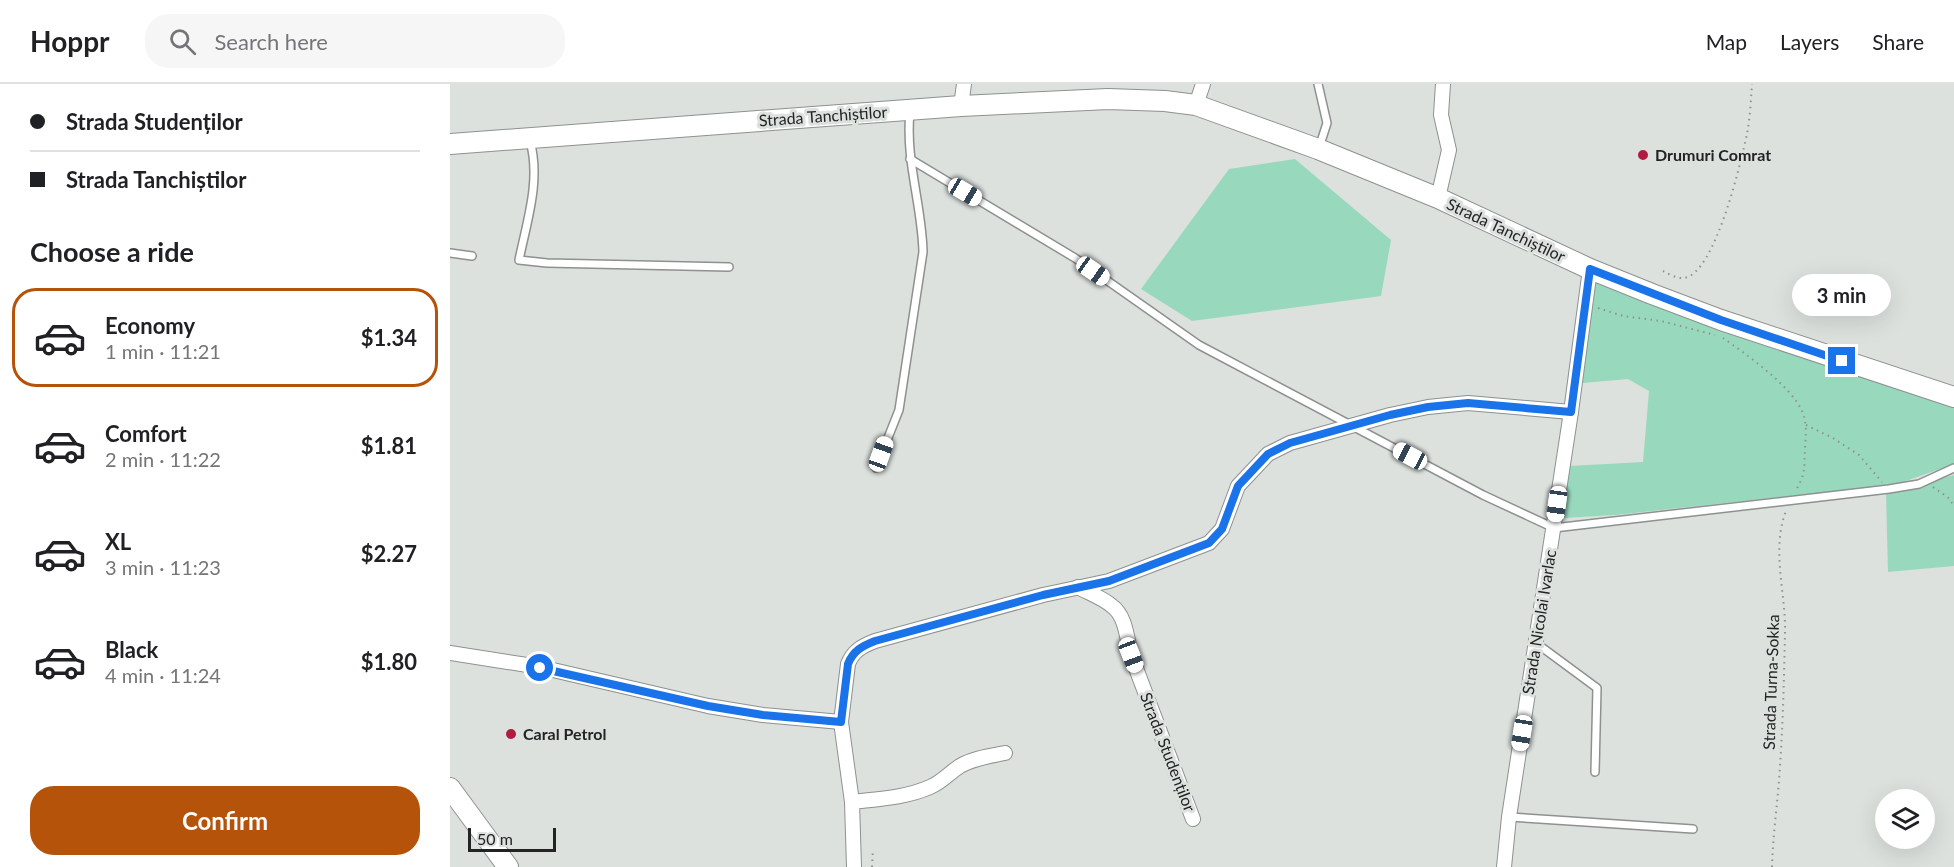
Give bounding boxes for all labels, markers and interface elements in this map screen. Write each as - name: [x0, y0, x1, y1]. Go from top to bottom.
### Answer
- search box: [145, 14, 565, 68]
- text: Hoppr: [30, 24, 109, 58]
- icon: search: [166, 25, 199, 58]
- text: Search here: [214, 28, 328, 55]
- text: Map: [1706, 29, 1747, 54]
- text: Layers: [1780, 29, 1839, 54]
- text: Share: [1872, 29, 1924, 54]
- street label: Strada Tanchiștilor: [758, 102, 888, 129]
- text: Strada Studenților: [66, 108, 243, 135]
- place label: Drumuri Comrat: [1655, 145, 1771, 164]
- marker: Drumuri Comrat: [1636, 148, 1650, 162]
- text: Strada Tanchiștilor: [66, 166, 246, 193]
- car: [945, 175, 985, 209]
- street label: Strada Tanchiștilor: [1444, 194, 1569, 265]
- text: Choose a ride: [30, 235, 194, 268]
- car: [1073, 253, 1113, 289]
- callout: 3 min: [1792, 274, 1892, 316]
- text: 3 min: [1817, 283, 1866, 307]
- icon: car: [33, 311, 87, 365]
- text: Economy: [105, 312, 195, 339]
- text: $1.34: [361, 324, 417, 351]
- text: 1 min · 11:21: [105, 339, 221, 363]
- route end: [1828, 347, 1855, 374]
- icon: car: [33, 419, 87, 473]
- text: Comfort: [105, 420, 187, 447]
- text: $1.81: [361, 432, 417, 459]
- car: [866, 434, 896, 474]
- car: [1390, 440, 1430, 472]
- text: 2 min · 11:22: [105, 447, 221, 471]
- car: [1546, 485, 1568, 523]
- icon: car: [33, 527, 87, 581]
- text: XL: [105, 528, 131, 555]
- text: $2.27: [361, 540, 417, 567]
- street label: Strada Nicolai Ivarlac: [1518, 548, 1559, 696]
- text: 3 min · 11:23: [105, 555, 221, 579]
- street label: Strada Turna-Sokka: [1759, 614, 1782, 750]
- icon: car: [33, 635, 87, 689]
- car: [1116, 635, 1146, 675]
- text: Black: [105, 636, 158, 663]
- text: $1.80: [361, 648, 417, 675]
- route start: [526, 654, 553, 681]
- text: 4 min · 11:24: [105, 663, 221, 687]
- street label: Strada Studenților: [1137, 690, 1200, 814]
- car: [1510, 714, 1534, 752]
- place label: Caral Petrol: [523, 724, 606, 743]
- marker: Caral Petrol: [504, 727, 518, 741]
- button: Confirm: [30, 786, 420, 855]
- map controls: [1875, 789, 1935, 849]
- button: layers: [1875, 789, 1935, 849]
- scale bar: [468, 825, 556, 852]
- text: 50 m: [477, 829, 513, 848]

